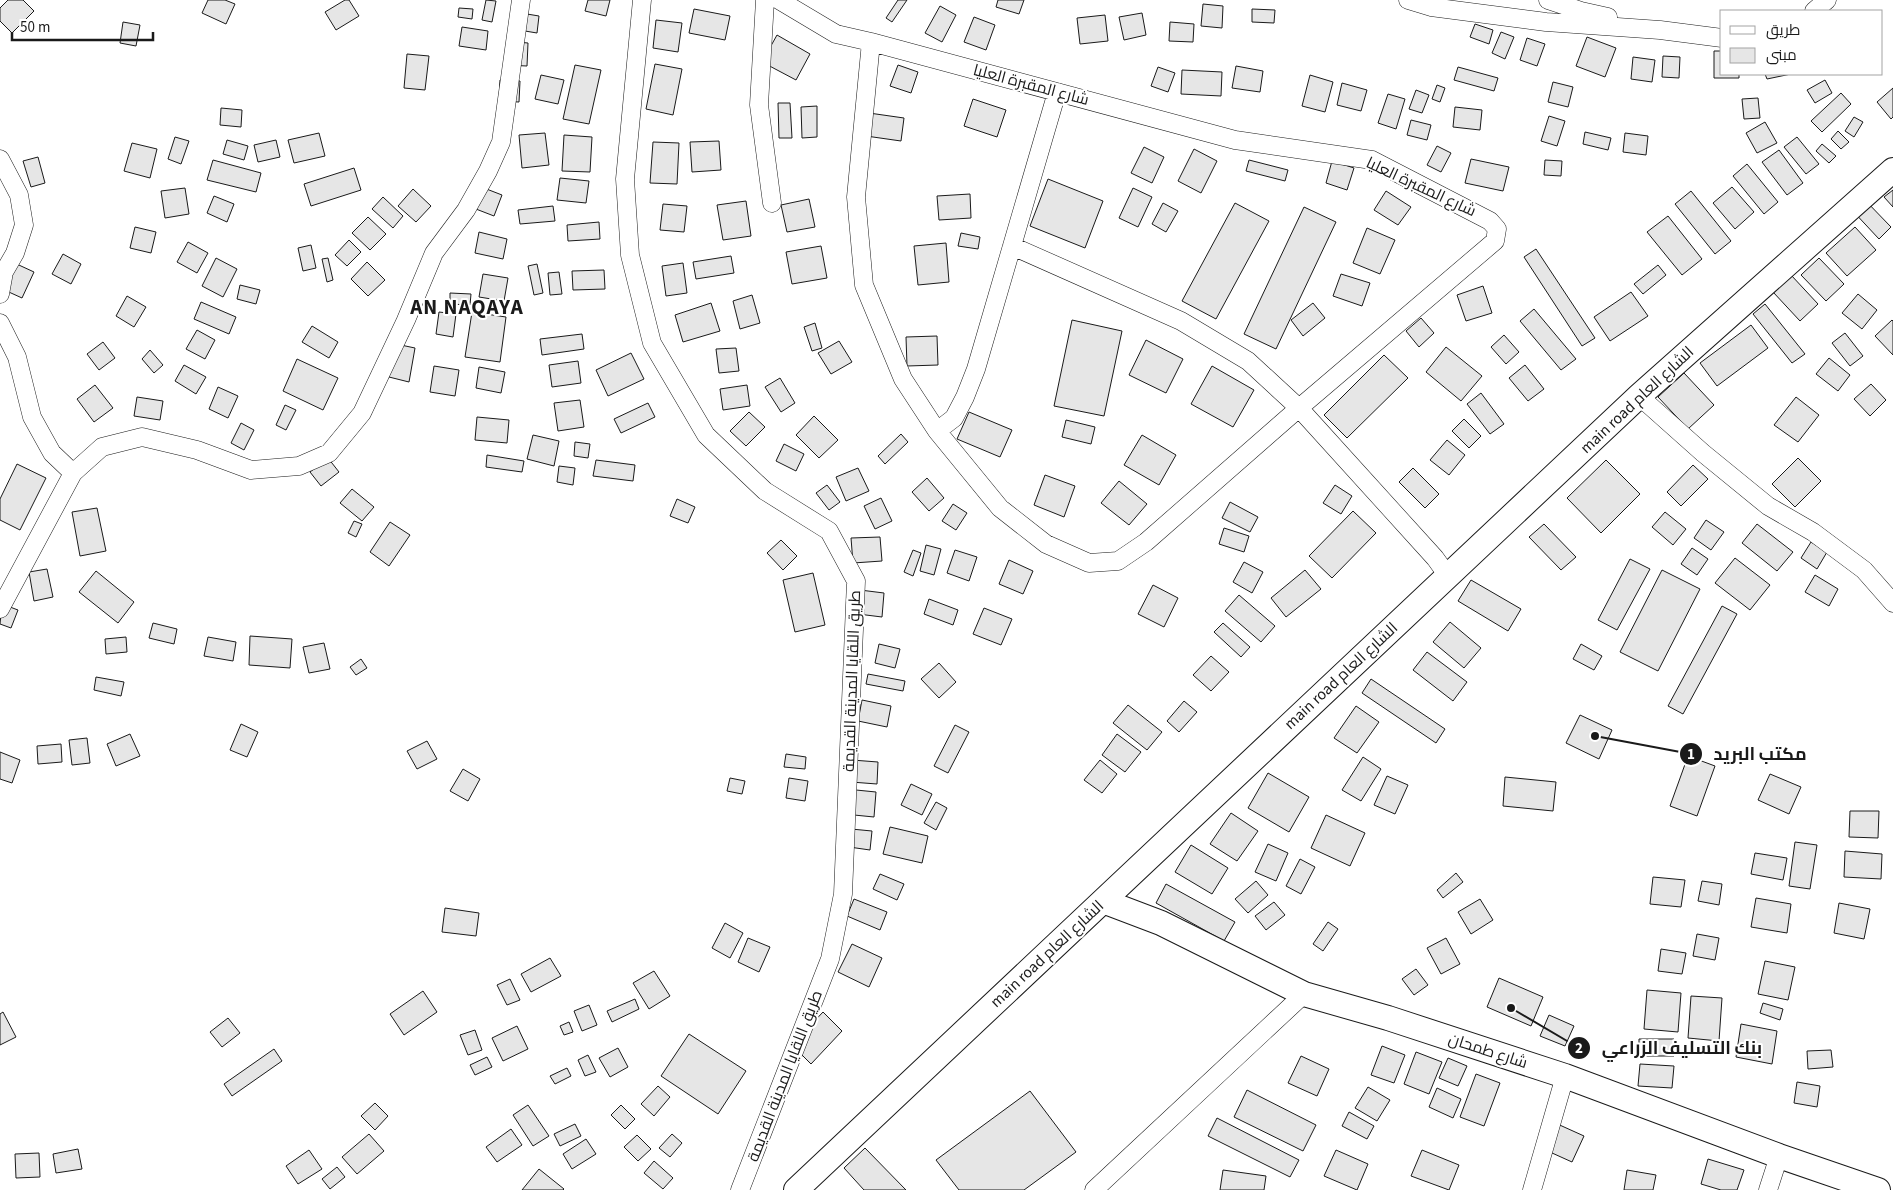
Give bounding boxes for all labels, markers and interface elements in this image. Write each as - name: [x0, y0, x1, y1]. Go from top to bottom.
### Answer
- scale bar: [12, 10, 154, 42]
- legend: [1720, 10, 1883, 75]
- text: 50 m: [20, 17, 50, 38]
- text: طريق: [1766, 20, 1800, 41]
- text: مبنى: [1766, 45, 1797, 66]
- street label: شارع المقبرة العليا: [971, 59, 1091, 111]
- street label: شارع المقبرة العليا: [1362, 152, 1480, 222]
- district label: AN NAQAYA: [409, 292, 524, 322]
- street label: main road الشارع العام: [1575, 341, 1699, 459]
- street label: طريق اللقايا المدينة القديمة: [838, 590, 866, 772]
- street label: main road الشارع العام: [1279, 617, 1403, 735]
- callout: مكتب البريد: [1679, 737, 1817, 770]
- text: مكتب البريد: [1713, 742, 1807, 767]
- text: 1: [1687, 744, 1695, 765]
- street label: main road الشارع العام: [985, 895, 1109, 1013]
- street label: طريق اللقايا المدينة القديمة: [742, 987, 828, 1165]
- street label: شارع طمحان: [1446, 1028, 1530, 1074]
- callout: بنك التسليف الزراعي: [1566, 1032, 1772, 1065]
- text: بنك التسليف الزراعي: [1602, 1036, 1762, 1063]
- text: 2: [1575, 1038, 1583, 1059]

